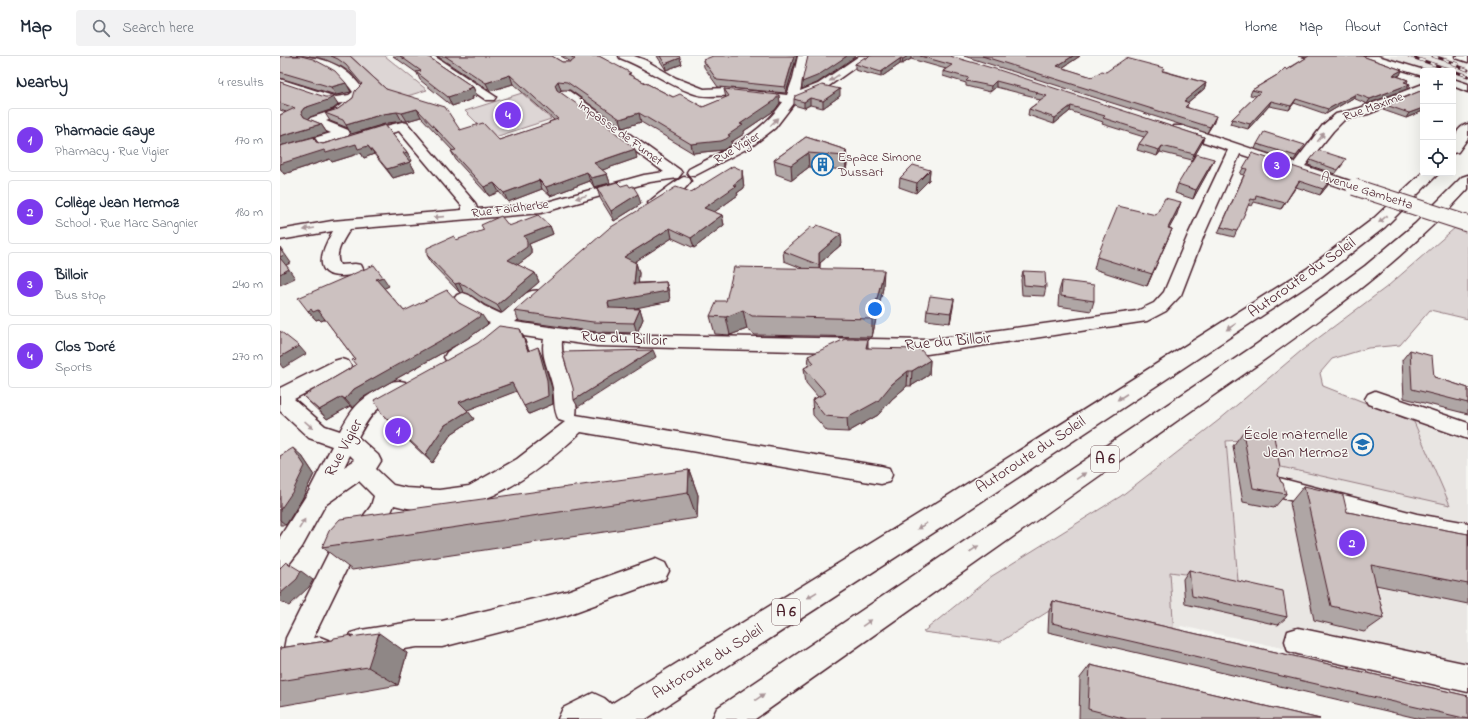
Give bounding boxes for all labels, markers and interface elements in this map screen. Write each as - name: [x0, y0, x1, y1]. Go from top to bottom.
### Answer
- search box: [76, 10, 356, 46]
- text: Map: [20, 14, 52, 41]
- icon: search: [90, 17, 112, 39]
- text: Search here: [122, 17, 194, 39]
- text: Home: [1245, 17, 1277, 38]
- text: Map: [1299, 17, 1323, 38]
- text: About: [1345, 17, 1381, 38]
- text: Contact: [1403, 17, 1448, 38]
- map controls: [1420, 68, 1456, 176]
- button: +: [1420, 68, 1456, 104]
- text: Nearby: [16, 70, 68, 95]
- text: 4 results: [218, 73, 264, 92]
- one-way arrow: [829, 74, 839, 82]
- street label: Rue Maxime: [1340, 87, 1406, 127]
- street label: Impasse de Fumet: [574, 96, 667, 171]
- pin: 4: [495, 100, 521, 130]
- button: −: [1420, 104, 1456, 140]
- one-way arrow: [769, 117, 779, 127]
- text: Pharmacie Gaye: [55, 120, 155, 142]
- street label: Rue Vigier: [710, 126, 765, 170]
- text: 1: [28, 131, 32, 150]
- text: 170 m: [235, 131, 263, 150]
- one-way arrow: [1317, 132, 1326, 143]
- button: locate: [1420, 140, 1456, 176]
- text: Pharmacy · Rue Vigier: [55, 142, 169, 161]
- place label: Espace Simone Dussart: [837, 148, 921, 182]
- pin: 3: [1264, 150, 1290, 180]
- building icon: Espace Simone Dussart: [810, 151, 836, 177]
- street label: Avenue Gambetta: [1318, 167, 1416, 215]
- text: Collège Jean Mermoz: [55, 192, 179, 214]
- one-way arrow: [575, 194, 587, 200]
- street label: Rue Faidherbe: [470, 195, 550, 223]
- text: 2: [27, 203, 33, 222]
- text: 180 m: [235, 203, 263, 222]
- one-way arrow: [433, 213, 445, 220]
- text: School · Rue Marc Sangnier: [55, 214, 198, 233]
- one-way arrow: [1378, 215, 1388, 224]
- one-way arrow: [303, 227, 315, 233]
- street label: Autoroute du Soleil: [1243, 232, 1361, 324]
- text: Billoir: [55, 264, 88, 286]
- text: 3: [27, 275, 33, 294]
- text: 240 m: [232, 275, 263, 294]
- text: Bus stop: [55, 286, 106, 305]
- your location: [865, 299, 885, 319]
- one-way arrow: [1225, 323, 1237, 330]
- street label: Rue du Billoir: [580, 325, 668, 353]
- street label: Rue du Billoir: [904, 326, 992, 358]
- text: Clos Doré: [55, 336, 115, 358]
- text: 4: [27, 347, 33, 366]
- text: 270 m: [232, 347, 263, 366]
- text: Sports: [55, 358, 92, 377]
- one-way arrow: [1117, 393, 1127, 401]
- street label: Autoroute du Soleil: [971, 410, 1091, 500]
- street label: Rue Vigier: [319, 415, 369, 481]
- pin: 1: [385, 416, 411, 446]
- one-way arrow: [304, 420, 314, 429]
- place label: École maternelle Jean Mermoz: [1243, 423, 1349, 465]
- school or university icon: École maternelle Jean Mermoz: [1350, 431, 1376, 457]
- road number: A 6: [1091, 446, 1119, 472]
- one-way arrow: [1076, 472, 1086, 480]
- one-way arrow: [299, 518, 306, 530]
- one-way arrow: [916, 522, 928, 529]
- pin: 2: [1339, 528, 1365, 558]
- one-way arrow: [969, 545, 979, 553]
- one-way arrow: [806, 592, 818, 599]
- road number: A 6: [772, 599, 800, 625]
- street label: Autoroute du Soleil: [648, 618, 769, 706]
- one-way arrow: [862, 619, 872, 627]
- one-way arrow: [755, 693, 765, 701]

